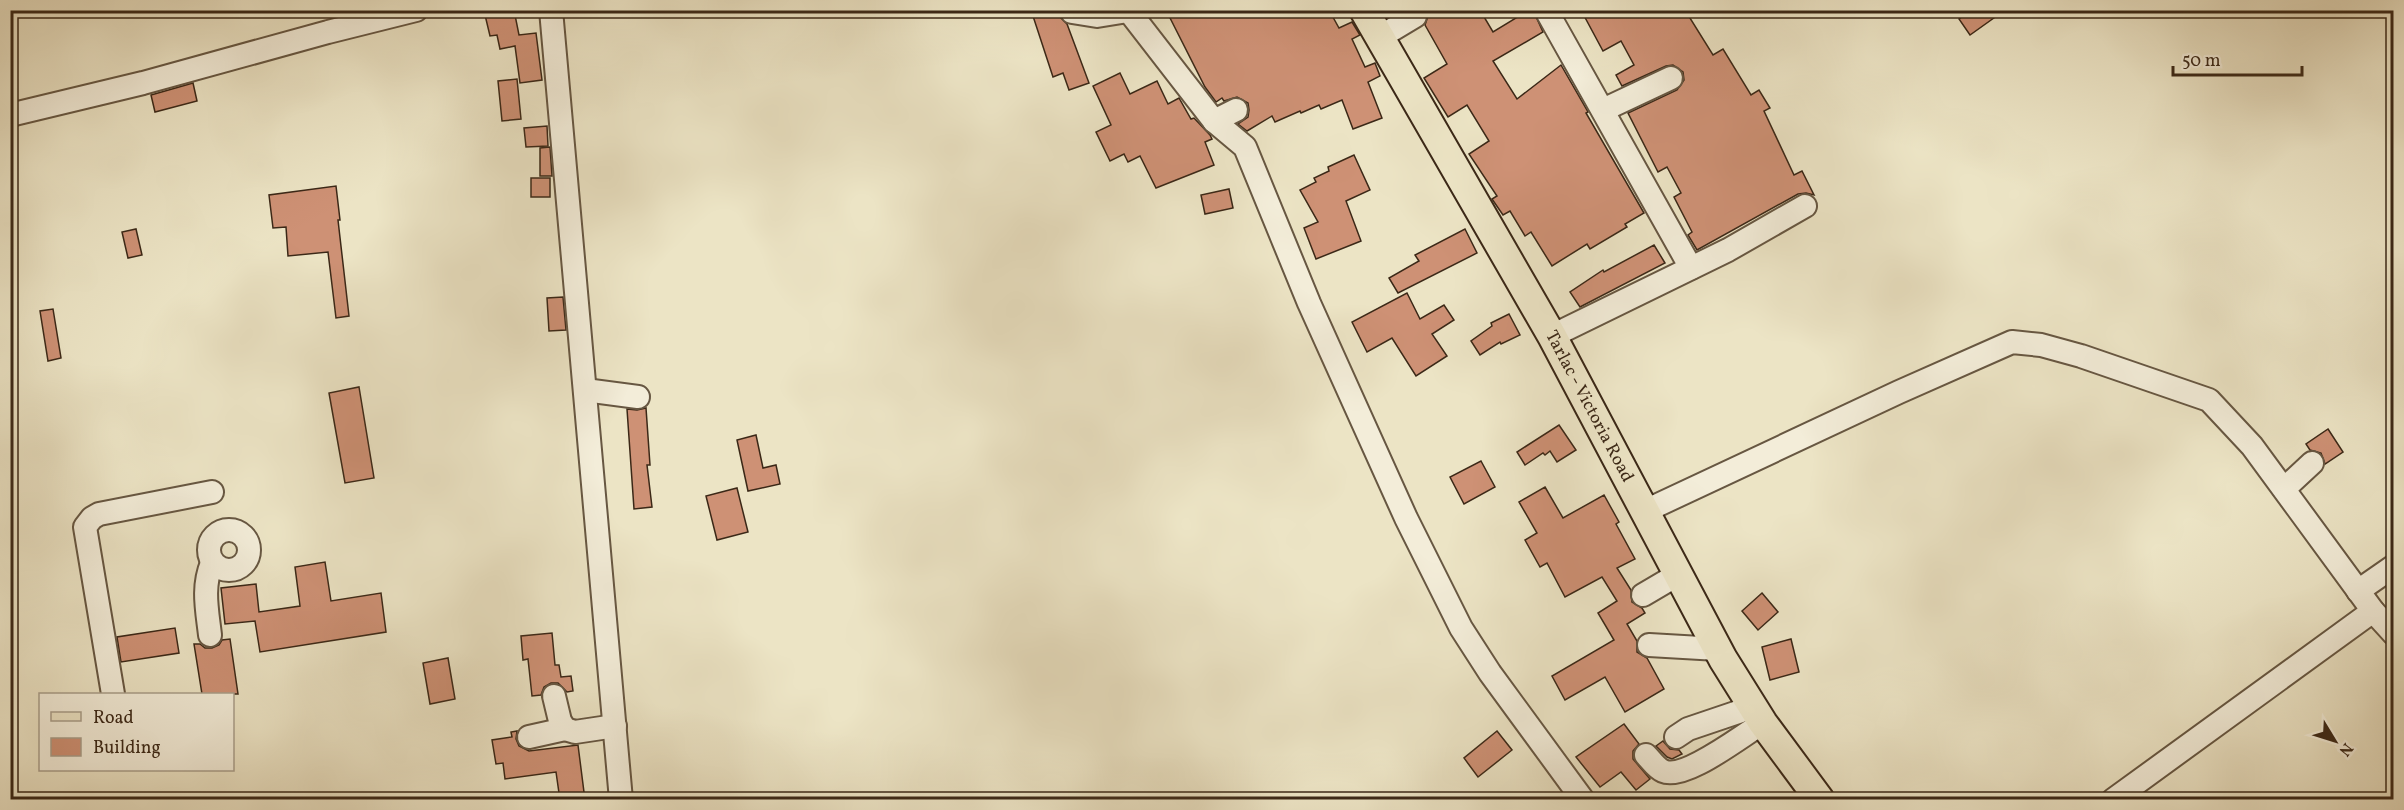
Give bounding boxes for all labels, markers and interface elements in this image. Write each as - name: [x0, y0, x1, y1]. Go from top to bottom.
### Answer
- scale bar: [2173, 39, 2302, 77]
- text: 50 m: [2182, 49, 2221, 74]
- street label: Tarlac - Victoria Road: [1539, 326, 1640, 487]
- legend: [39, 693, 234, 771]
- text: Road: [93, 706, 134, 731]
- north arrow: [2305, 711, 2365, 771]
- text: Building: [93, 736, 161, 761]
- text: N: [2333, 738, 2357, 761]

